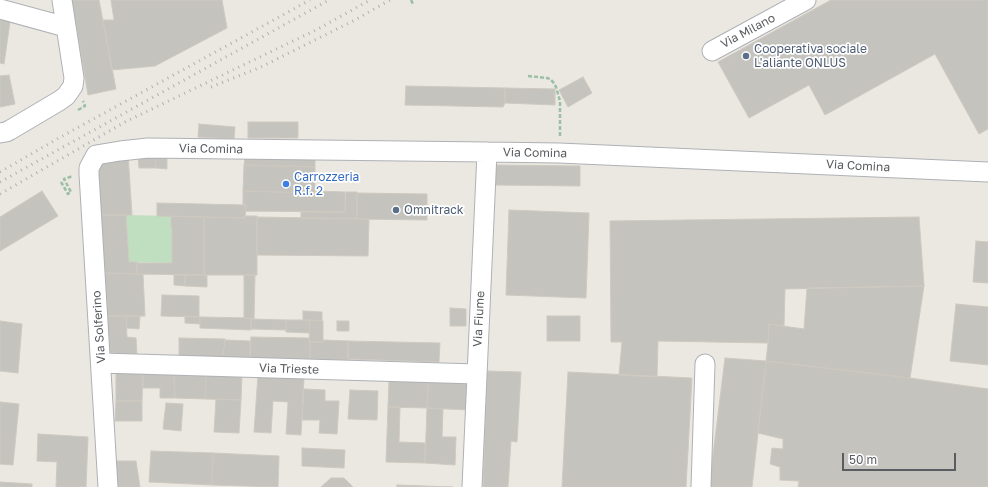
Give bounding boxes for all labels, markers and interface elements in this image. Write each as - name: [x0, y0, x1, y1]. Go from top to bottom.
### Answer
- street label: Via Milano: [718, 11, 778, 51]
- place label: Cooperativa sociale L'aliante ONLUS: [754, 42, 867, 70]
- marker: Cooperativa sociale L'aliante ONLUS: [741, 51, 751, 61]
- street label: Via Comina: [179, 141, 243, 157]
- street label: Via Comina: [503, 145, 567, 161]
- street label: Via Comina: [825, 157, 891, 175]
- place label: Carrozzeria R.f. 2: [294, 170, 359, 198]
- marker: Carrozzeria R.f. 2: [281, 179, 291, 189]
- place label: Omnitrack: [404, 203, 464, 217]
- marker: Omnitrack: [391, 205, 401, 215]
- street label: Via Solferino: [89, 290, 109, 364]
- street label: Via Fiume: [470, 291, 488, 347]
- street label: Via Trieste: [259, 361, 319, 377]
- scale bar: [844, 445, 958, 471]
- text: 50 m: [849, 452, 877, 467]

